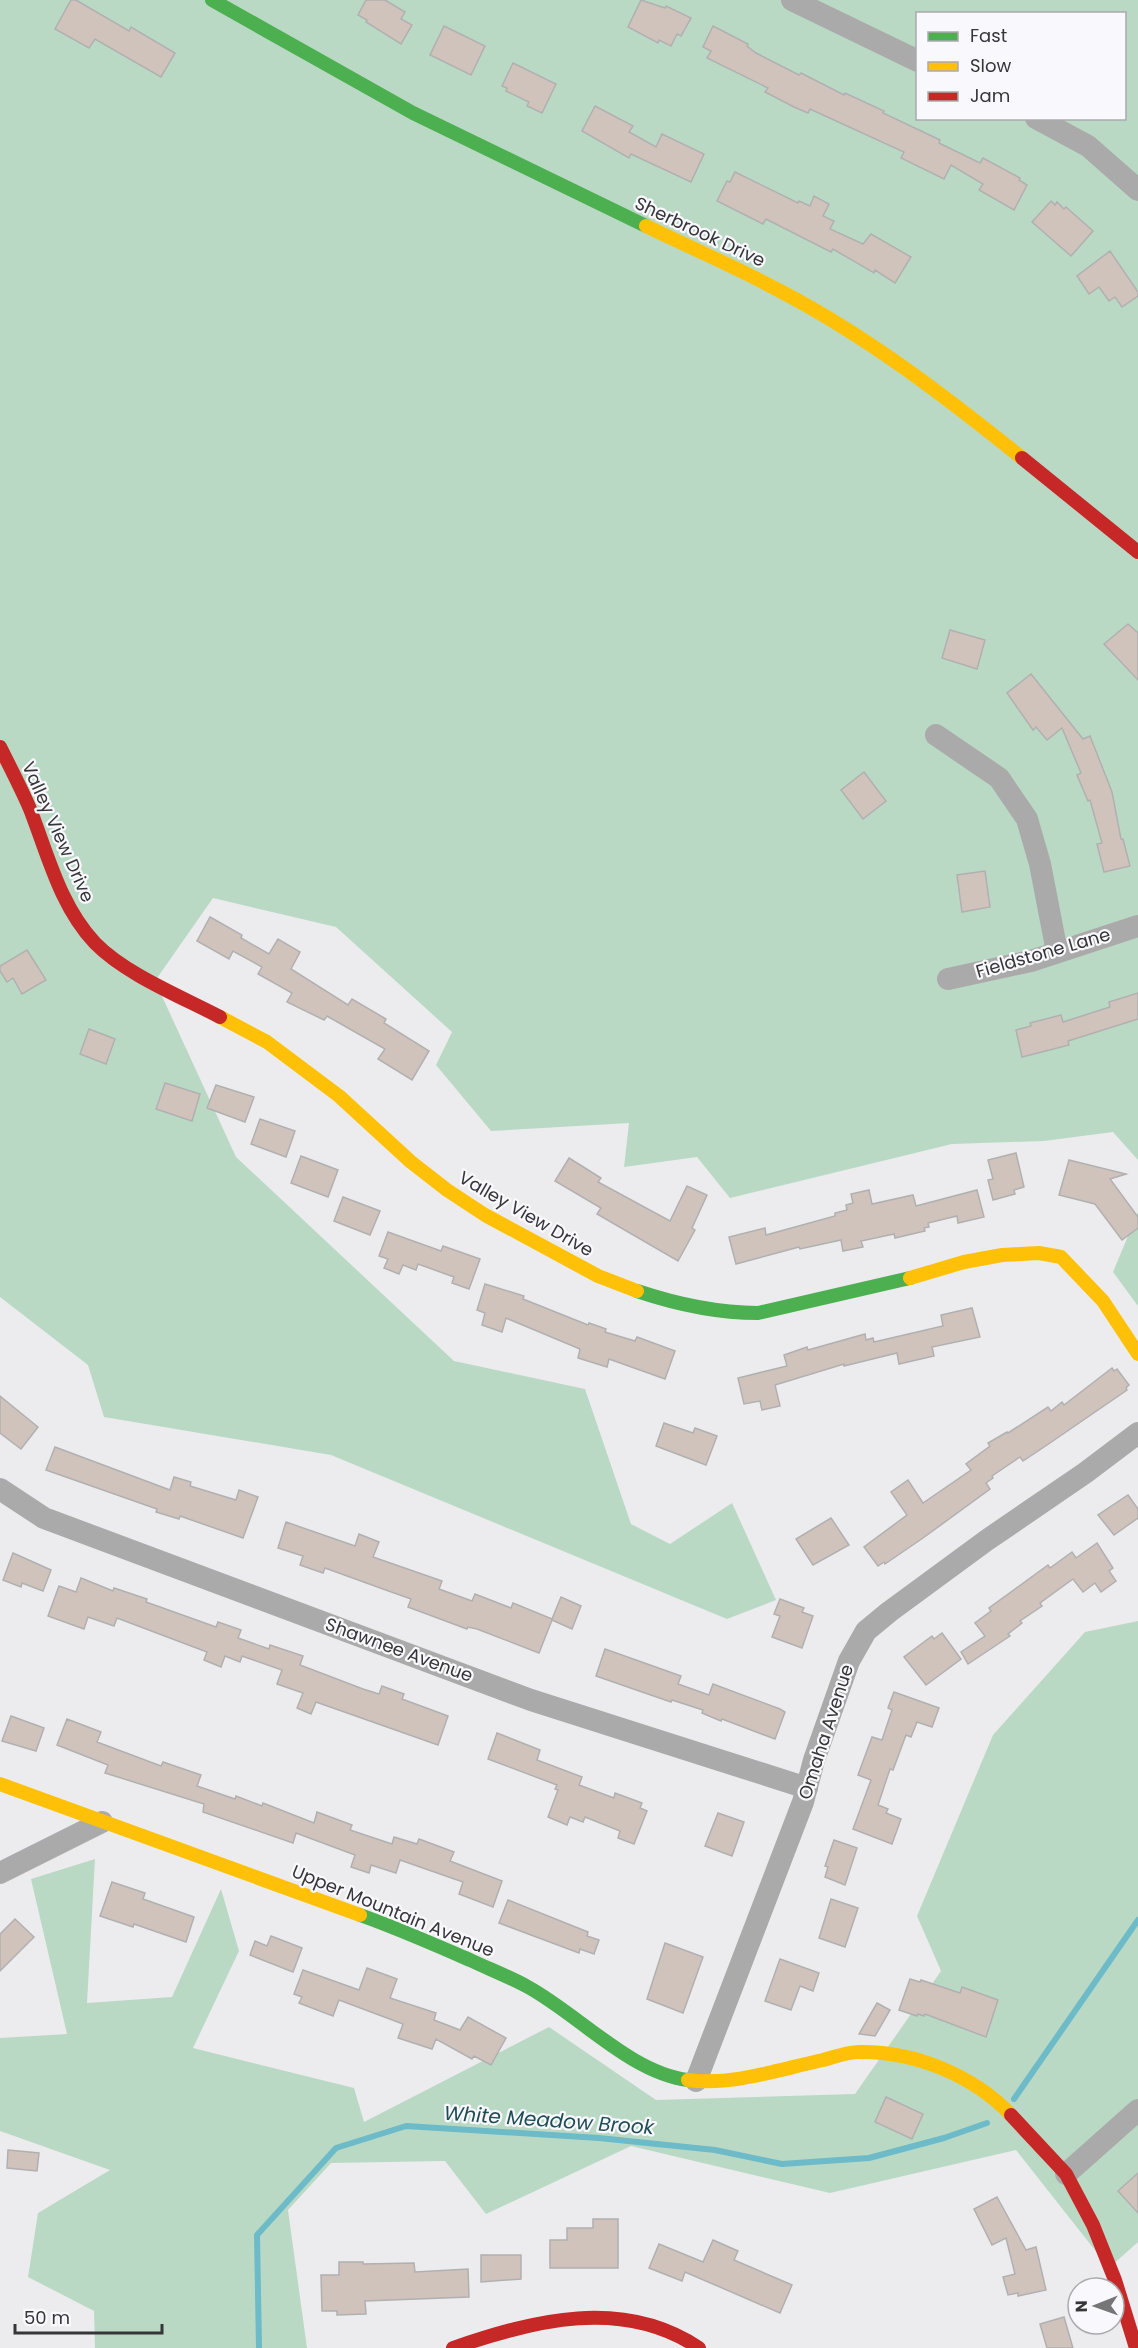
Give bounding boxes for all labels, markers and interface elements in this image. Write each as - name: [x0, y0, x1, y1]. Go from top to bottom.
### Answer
- legend: [916, 12, 1126, 120]
- text: Fast: [970, 23, 1007, 48]
- text: Slow: [970, 53, 1012, 78]
- text: Jam: [970, 83, 1010, 108]
- street label: Sherbrook Drive: [631, 190, 769, 273]
- street label: Valley View Drive: [16, 757, 101, 906]
- street label: Fieldstone Lane: [973, 921, 1113, 984]
- street label: Valley View Drive: [454, 1165, 598, 1262]
- street label: Shawnee Avenue: [322, 1611, 476, 1688]
- street label: Omaha Avenue: [792, 1661, 859, 1803]
- street label: Upper Mountain Avenue: [288, 1858, 498, 1963]
- water label: White Meadow Brook: [443, 2099, 657, 2141]
- north arrow: [1066, 2276, 1126, 2336]
- scale bar: [15, 2297, 162, 2335]
- text: N: [1070, 2300, 1093, 2312]
- text: 50 m: [24, 2305, 70, 2330]

